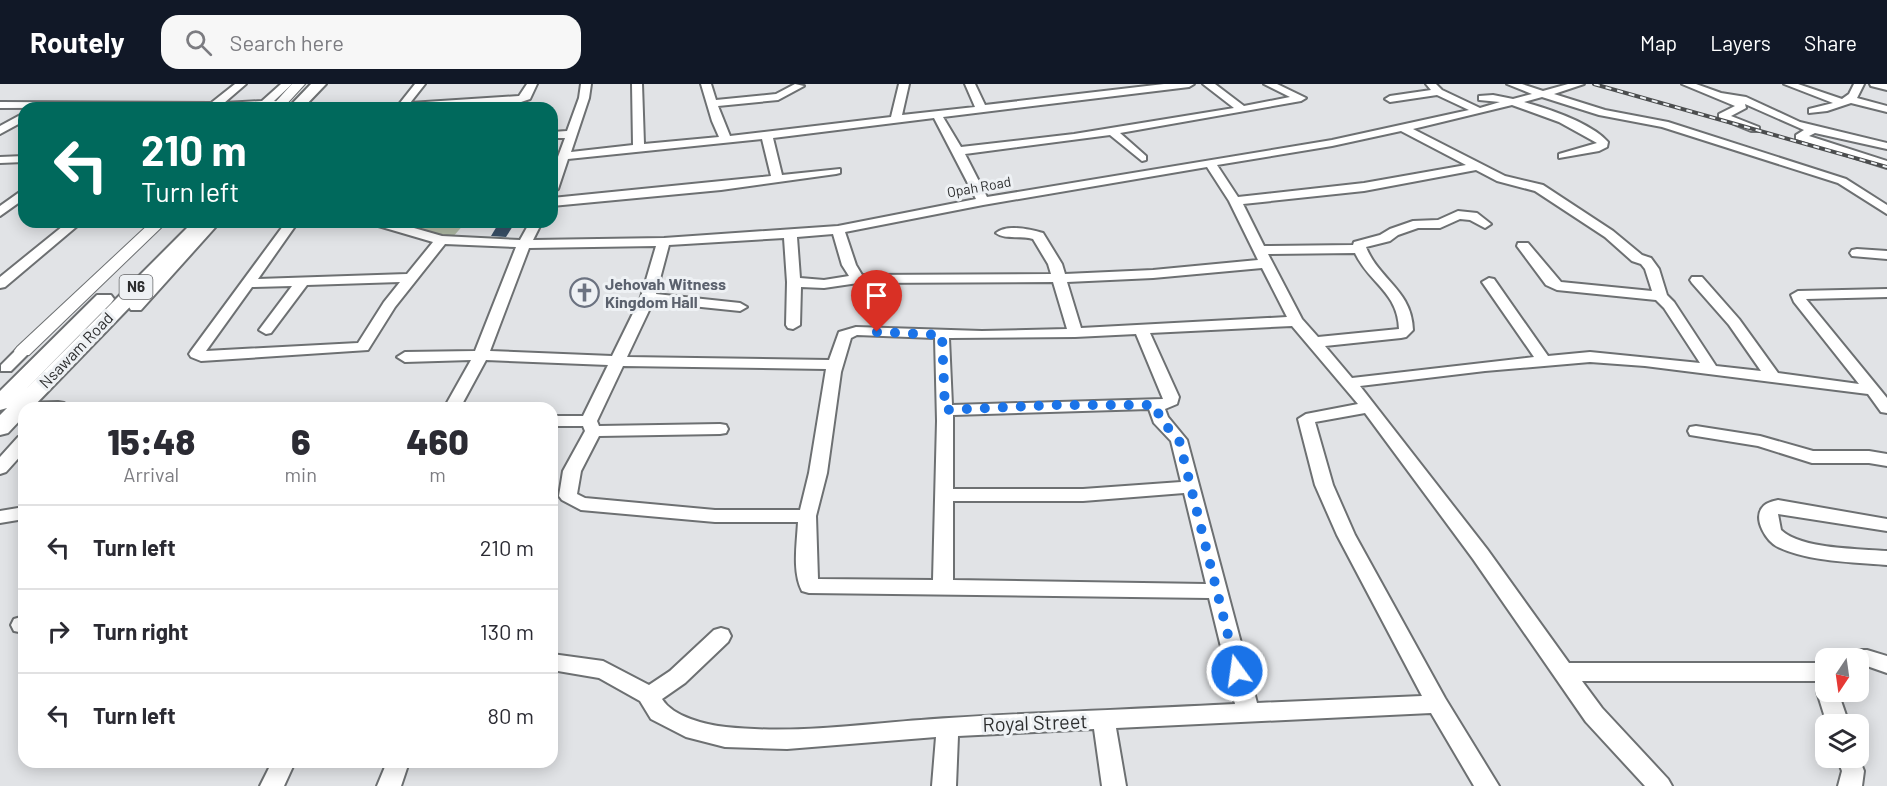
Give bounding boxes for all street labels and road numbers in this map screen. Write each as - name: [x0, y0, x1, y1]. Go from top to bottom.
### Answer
- street label: Opah Road: [945, 173, 1012, 201]
- road number: N6: [120, 275, 152, 299]
- street label: Nsawam Road: [35, 308, 116, 391]
- street label: Royal Street: [982, 708, 1088, 736]

